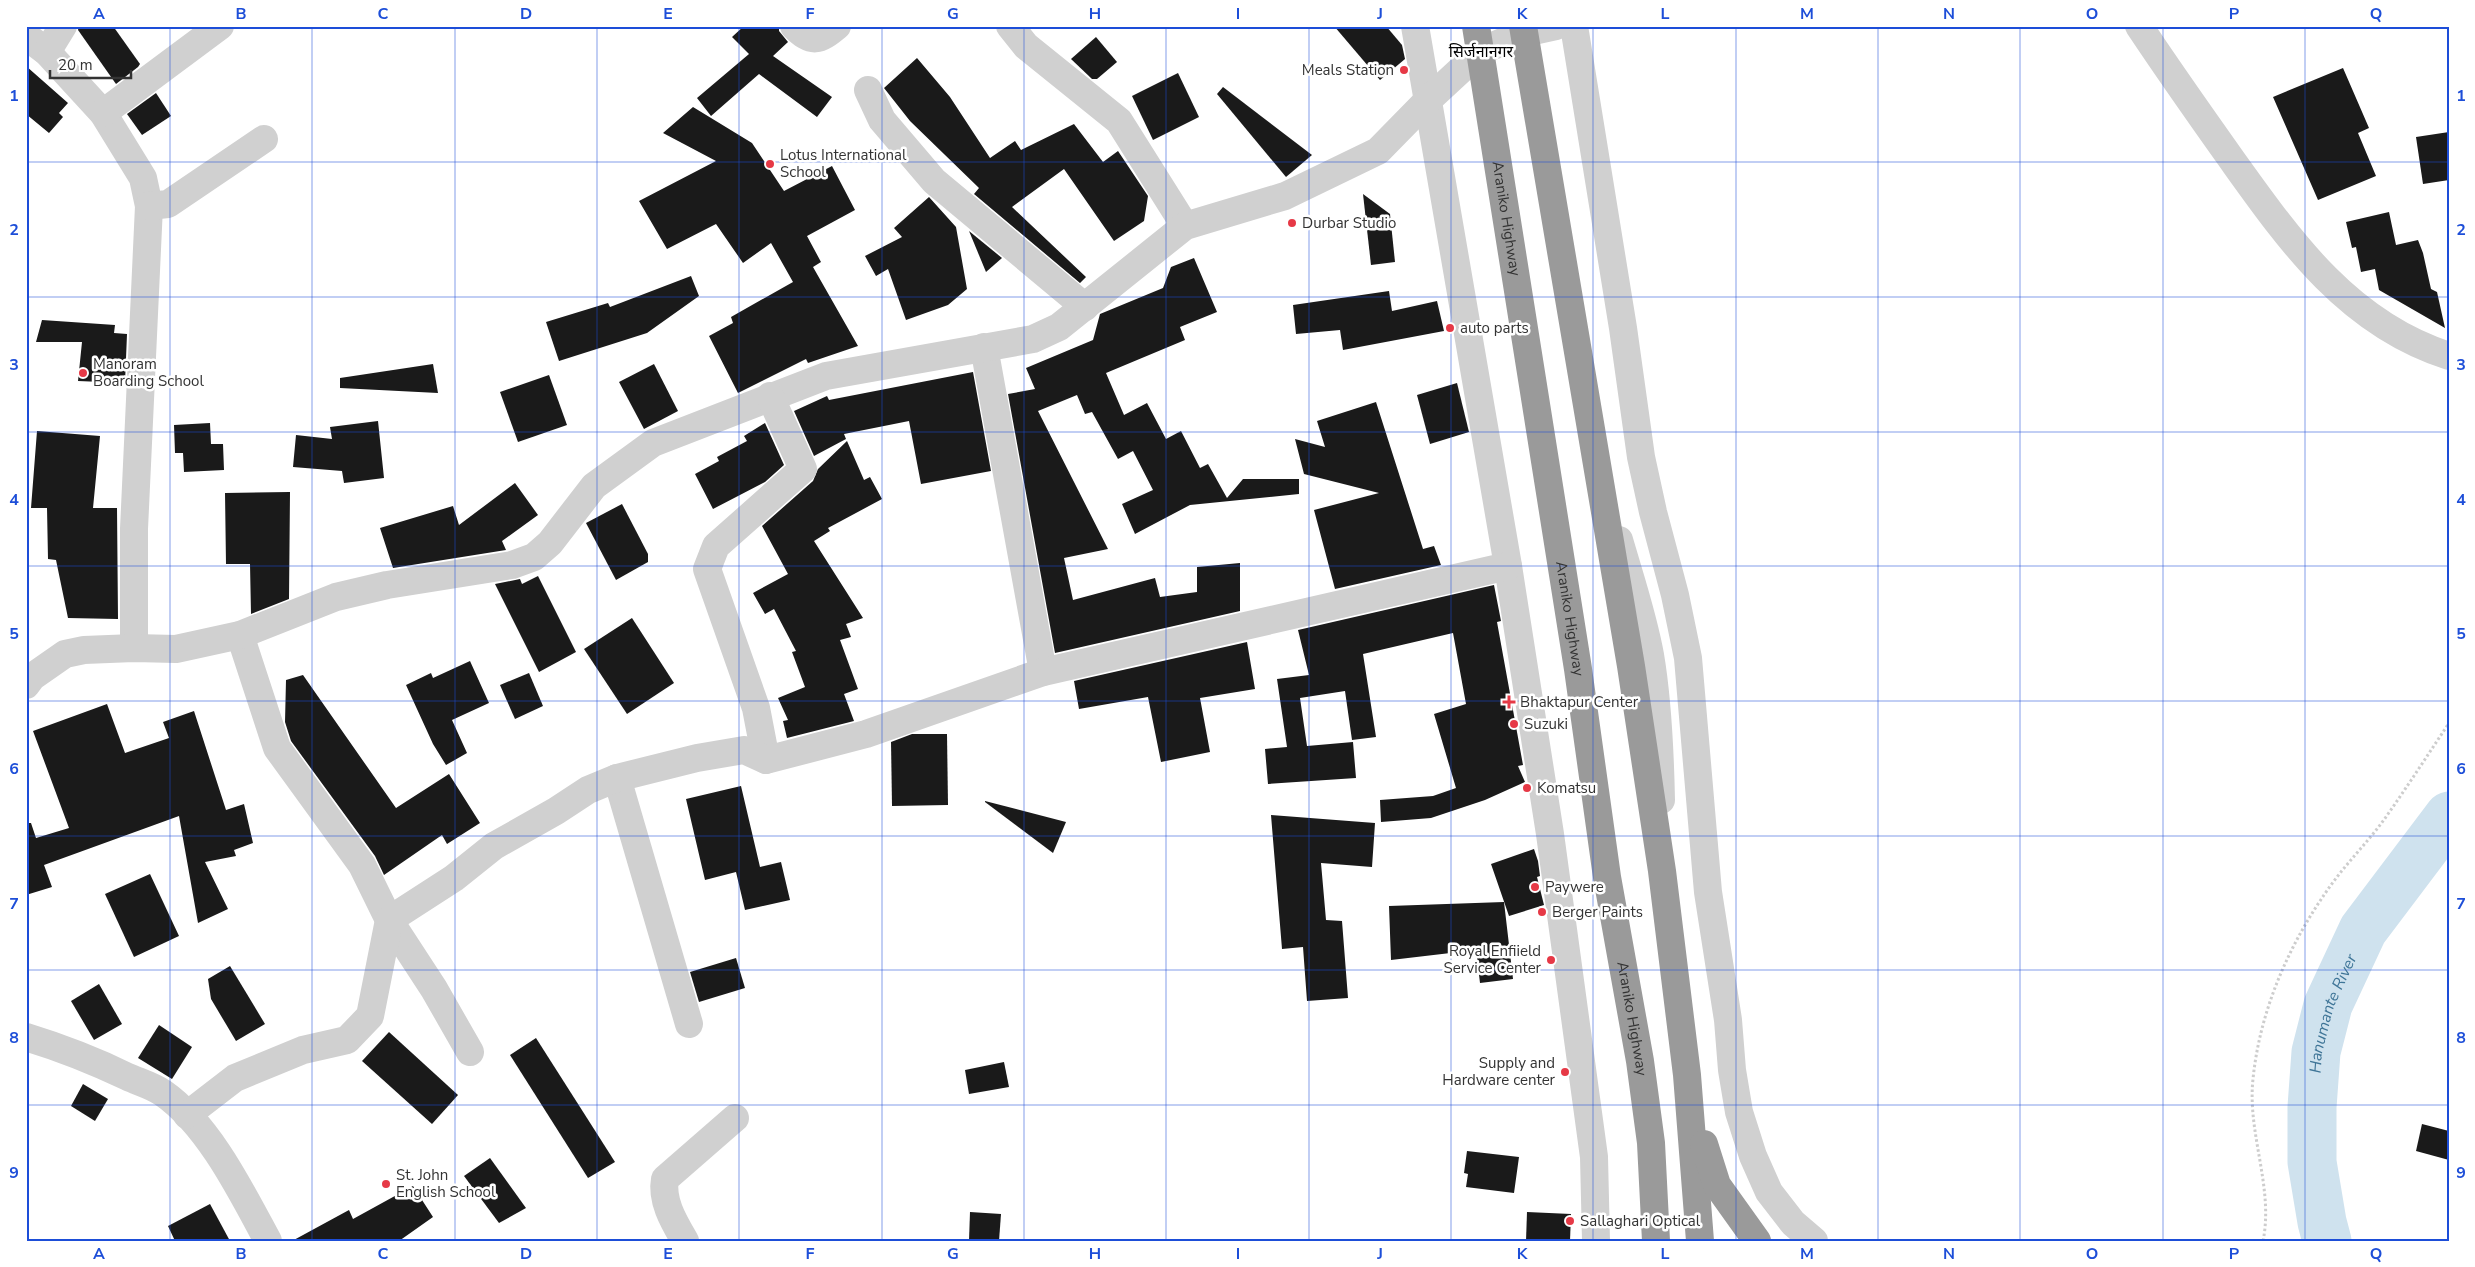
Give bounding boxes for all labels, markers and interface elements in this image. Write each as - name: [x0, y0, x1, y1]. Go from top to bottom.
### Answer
- text: A: [93, 3, 105, 25]
- text: B: [235, 3, 247, 25]
- text: C: [378, 3, 389, 25]
- text: D: [520, 3, 532, 25]
- text: E: [663, 3, 673, 25]
- text: F: [806, 3, 815, 25]
- text: G: [947, 3, 959, 25]
- text: H: [1089, 3, 1101, 25]
- text: I: [1236, 3, 1240, 25]
- text: J: [1376, 3, 1383, 25]
- text: K: [1517, 3, 1529, 25]
- text: L: [1661, 3, 1670, 25]
- text: M: [1800, 3, 1814, 25]
- text: N: [1943, 3, 1955, 25]
- text: O: [2086, 3, 2098, 25]
- text: P: [2229, 3, 2239, 25]
- text: Q: [2370, 3, 2382, 25]
- district label: सिर्जनानगर: [1449, 41, 1514, 63]
- scale bar: [50, 48, 131, 80]
- text: 20 m: [58, 55, 93, 75]
- place label: Meals Station: [1302, 60, 1394, 80]
- marker: Meals Station: [1398, 64, 1410, 76]
- text: 1: [9, 85, 19, 107]
- text: 1: [2456, 85, 2466, 107]
- place label: Lotus International School: [780, 145, 907, 182]
- marker: Lotus International School: [764, 158, 776, 170]
- street label: Araniko Highway: [1488, 160, 1526, 278]
- place label: Durbar Studio: [1302, 213, 1396, 233]
- marker: Durbar Studio: [1286, 217, 1298, 229]
- text: 2: [9, 219, 19, 241]
- text: 2: [2456, 219, 2466, 241]
- place label: auto parts: [1460, 318, 1529, 338]
- marker: auto parts: [1444, 322, 1456, 334]
- text: 3: [9, 354, 19, 376]
- place label: Manoram Boarding School: [93, 354, 204, 391]
- text: 3: [2456, 354, 2466, 376]
- marker: Manoram Boarding School: [77, 367, 89, 379]
- text: 4: [9, 489, 19, 511]
- text: 4: [2456, 489, 2466, 511]
- street label: Araniko Highway: [1551, 560, 1589, 678]
- text: 5: [9, 623, 19, 645]
- text: 5: [2456, 623, 2466, 645]
- place label: Bhaktapur Center: [1520, 692, 1639, 712]
- marker: Bhaktapur Center: [1502, 695, 1516, 709]
- place label: Suzuki: [1524, 714, 1568, 734]
- marker: Suzuki: [1508, 718, 1520, 730]
- text: 6: [9, 758, 19, 780]
- text: 6: [2456, 758, 2466, 780]
- place label: Komatsu: [1537, 778, 1596, 798]
- marker: Komatsu: [1521, 782, 1533, 794]
- place label: Paywere: [1545, 877, 1604, 897]
- marker: Paywere: [1529, 881, 1541, 893]
- text: 7: [9, 893, 19, 915]
- text: 7: [2456, 893, 2466, 915]
- place label: Berger Paints: [1552, 902, 1643, 922]
- marker: Berger Paints: [1536, 906, 1548, 918]
- place label: Royal Enfiield Service Center: [1444, 941, 1542, 978]
- water label: Hanumante River: [2304, 949, 2363, 1074]
- marker: Royal Enfiield Service Center: [1545, 954, 1557, 966]
- street label: Araniko Highway: [1612, 960, 1652, 1077]
- text: 8: [9, 1027, 19, 1049]
- text: 8: [2456, 1027, 2466, 1049]
- place label: Supply and Hardware center: [1442, 1053, 1556, 1090]
- marker: Supply and Hardware center: [1559, 1066, 1571, 1078]
- text: 9: [9, 1162, 19, 1184]
- text: 9: [2456, 1162, 2466, 1184]
- place label: St. John English School: [396, 1165, 496, 1202]
- marker: St. John English School: [380, 1178, 392, 1190]
- place label: Sallaghari Optical: [1580, 1211, 1701, 1231]
- marker: Sallaghari Optical: [1564, 1215, 1576, 1227]
- text: A: [93, 1243, 105, 1265]
- text: B: [235, 1243, 247, 1265]
- text: C: [378, 1243, 389, 1265]
- text: D: [520, 1243, 532, 1265]
- text: E: [663, 1243, 673, 1265]
- text: F: [806, 1243, 815, 1265]
- text: G: [947, 1243, 959, 1265]
- text: H: [1089, 1243, 1101, 1265]
- text: I: [1236, 1243, 1240, 1265]
- text: J: [1376, 1243, 1383, 1265]
- text: K: [1517, 1243, 1529, 1265]
- text: L: [1661, 1243, 1670, 1265]
- text: M: [1800, 1243, 1814, 1265]
- text: N: [1943, 1243, 1955, 1265]
- text: O: [2086, 1243, 2098, 1265]
- text: P: [2229, 1243, 2239, 1265]
- text: Q: [2370, 1243, 2382, 1265]

